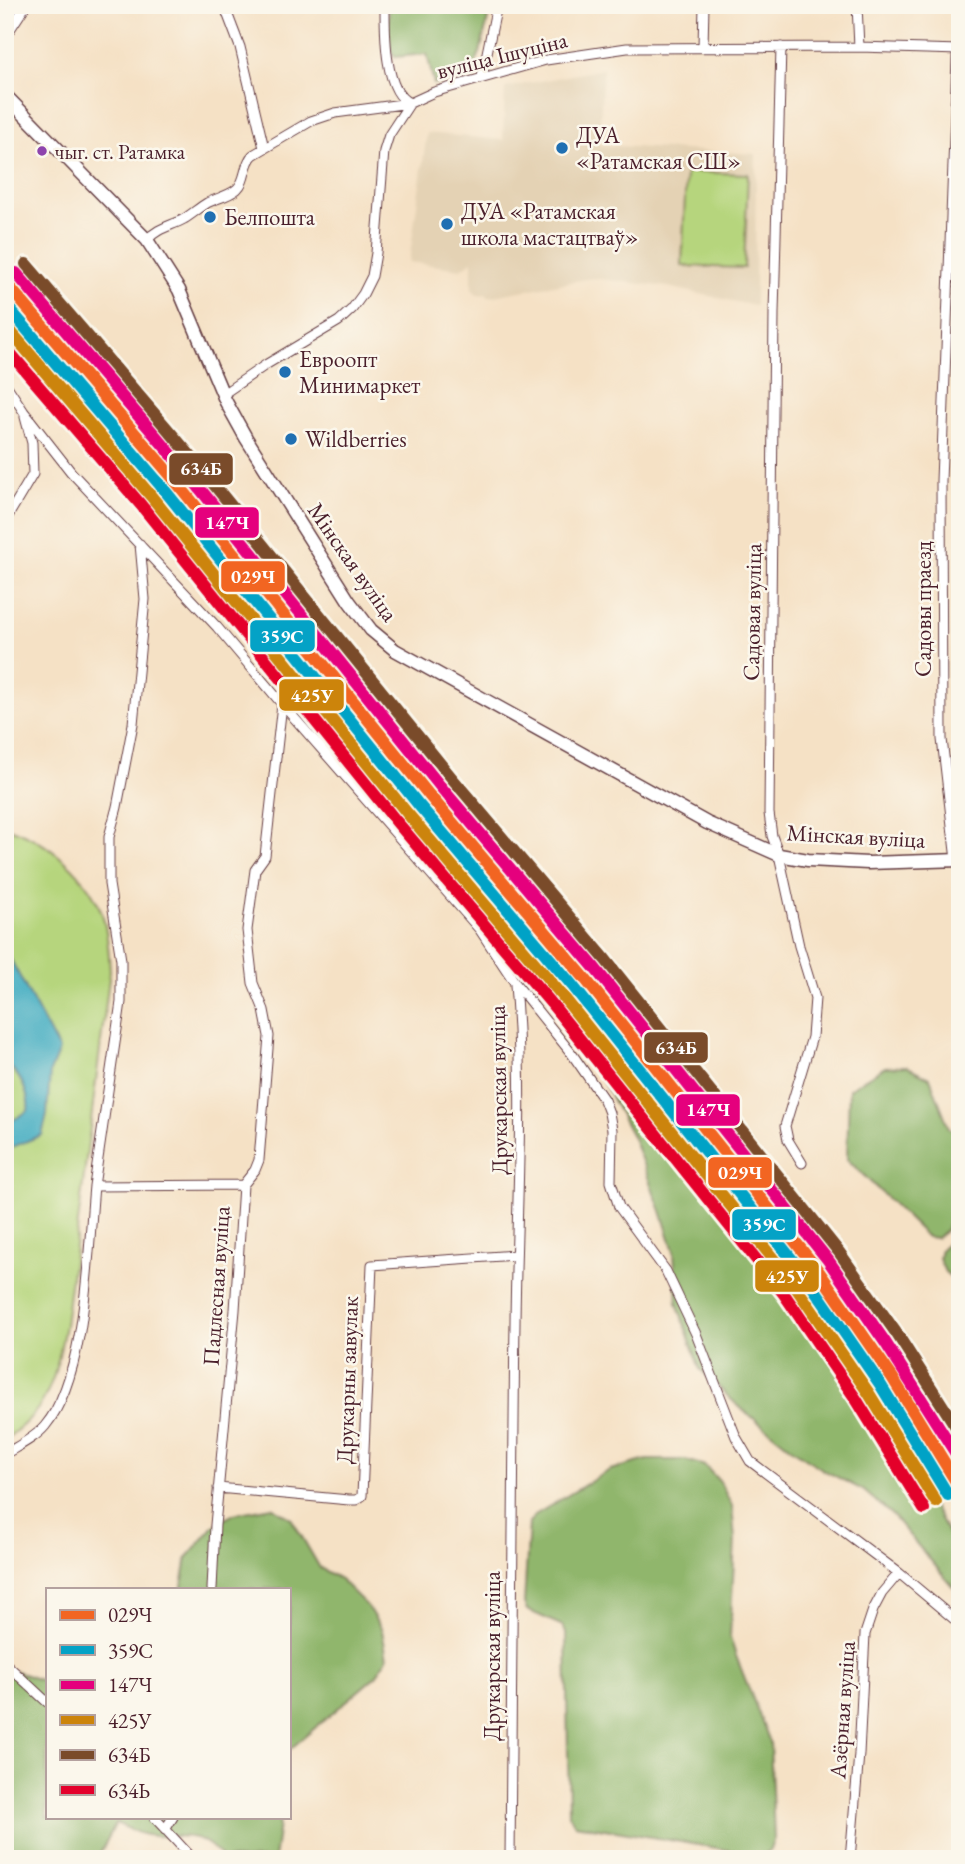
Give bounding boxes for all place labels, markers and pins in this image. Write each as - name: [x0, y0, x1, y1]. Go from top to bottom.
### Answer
- place label: ДУА «Ратамская СШ»: [576, 120, 741, 176]
- place label: чыг. ст. Ратамка: [55, 138, 186, 165]
- marker: ДУА «Ратамская СШ»: [554, 140, 570, 156]
- marker: чыг. ст. Ратамка: [35, 144, 49, 158]
- place label: ДУА «Ратамская школа мастацтваў»: [461, 196, 638, 252]
- place label: Белпошта: [224, 202, 316, 232]
- marker: Белпошта: [202, 209, 218, 225]
- marker: ДУА «Ратамская школа мастацтваў»: [439, 216, 455, 232]
- place label: Евроопт Минимаркет: [299, 344, 421, 400]
- marker: Евроопт Минимаркет: [277, 364, 293, 380]
- place label: Wildberries: [305, 424, 407, 454]
- marker: Wildberries: [283, 431, 299, 447]

